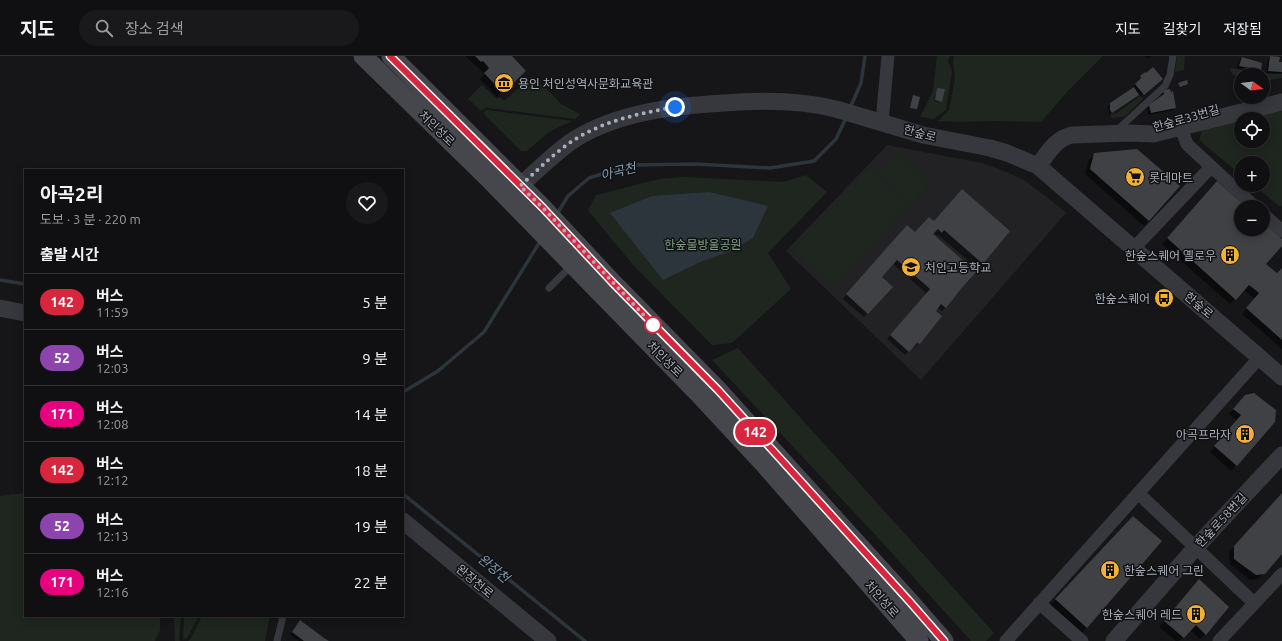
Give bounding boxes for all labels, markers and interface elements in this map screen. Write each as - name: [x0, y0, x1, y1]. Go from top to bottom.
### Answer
- search box: [79, 10, 359, 46]
- icon: search: [93, 17, 115, 39]
- text: 지도: [20, 18, 55, 40]
- text: 장소 검색: [125, 20, 184, 37]
- text: 지도: [1115, 21, 1141, 37]
- text: 길찾기: [1163, 21, 1201, 37]
- text: 저장됨: [1223, 21, 1262, 37]
- north arrow: [1234, 68, 1270, 104]
- map controls: [1234, 68, 1270, 236]
- museum icon: 용인 처인성역사문화교육관: [493, 72, 515, 94]
- place label: 용인 처인성역사문화교육관: [518, 77, 653, 90]
- your location: [665, 97, 685, 117]
- street label: 한숲로33번길: [1151, 102, 1221, 134]
- street label: 처인성로: [417, 108, 457, 148]
- button: locate: [1234, 112, 1270, 148]
- street label: 한숲로: [902, 122, 938, 144]
- button: +: [1234, 156, 1270, 192]
- water label: 아곡천: [599, 160, 638, 182]
- supermarket icon: 롯데마트: [1124, 166, 1146, 188]
- place label: 롯데마트: [1149, 171, 1193, 184]
- button: heart: [346, 182, 388, 224]
- text: 아곡2리: [40, 183, 103, 205]
- button: −: [1234, 200, 1270, 236]
- text: 도보 · 3 분 · 220 m: [40, 212, 141, 226]
- park label: 한숲물방울공원: [664, 238, 742, 251]
- building icon: 한숲스퀘어 옐로우: [1219, 244, 1241, 266]
- text: 출발 시간: [40, 246, 99, 263]
- place label: 한숲스퀘어 옐로우: [1125, 249, 1216, 262]
- school or university icon: 처인고등학교: [900, 256, 922, 278]
- place label: 처인고등학교: [925, 261, 991, 274]
- text: 버스: [96, 287, 124, 304]
- bus stop icon: 한숲스퀘어: [1153, 287, 1175, 309]
- street label: 한숲로: [1182, 289, 1216, 321]
- place label: 한숲스퀘어: [1095, 292, 1150, 305]
- text: 142: [50, 294, 74, 310]
- text: 5 분: [362, 294, 388, 311]
- text: 11:59: [96, 305, 129, 319]
- unlabelled marker: [644, 316, 662, 334]
- street label: 처인성로: [645, 339, 685, 379]
- text: 버스: [96, 343, 124, 360]
- text: 52: [54, 350, 70, 366]
- text: 9 분: [362, 350, 388, 367]
- text: 12:03: [96, 361, 129, 375]
- text: 버스: [96, 399, 124, 416]
- text: 171: [50, 406, 74, 422]
- text: 14 분: [354, 406, 388, 423]
- text: 12:08: [96, 417, 129, 431]
- line badge: 142: [732, 419, 778, 445]
- building icon: 아곡프라자: [1234, 423, 1256, 445]
- text: 142: [743, 424, 767, 440]
- place label: 아곡프라자: [1176, 428, 1231, 441]
- text: 버스: [96, 455, 124, 472]
- text: 142: [50, 462, 74, 478]
- text: 18 분: [354, 462, 388, 479]
- text: 12:12: [96, 473, 129, 487]
- street label: 한숲로58번길: [1193, 490, 1249, 550]
- text: 버스: [96, 511, 124, 528]
- text: 52: [54, 518, 70, 534]
- text: 19 분: [354, 518, 388, 535]
- text: 12:13: [96, 529, 129, 543]
- water label: 완장천: [476, 551, 513, 585]
- building icon: 한숲스퀘어 그린: [1099, 559, 1121, 581]
- street label: 완장천로: [454, 562, 496, 600]
- place label: 한숲스퀘어 그린: [1124, 564, 1204, 577]
- text: 버스: [96, 567, 124, 584]
- text: 171: [50, 574, 74, 590]
- text: 22 분: [354, 574, 388, 591]
- street label: 처인성로: [862, 578, 902, 620]
- text: 12:16: [96, 585, 129, 599]
- building icon: 한숲스퀘어 레드: [1185, 603, 1207, 625]
- place label: 한숲스퀘어 레드: [1102, 608, 1182, 621]

